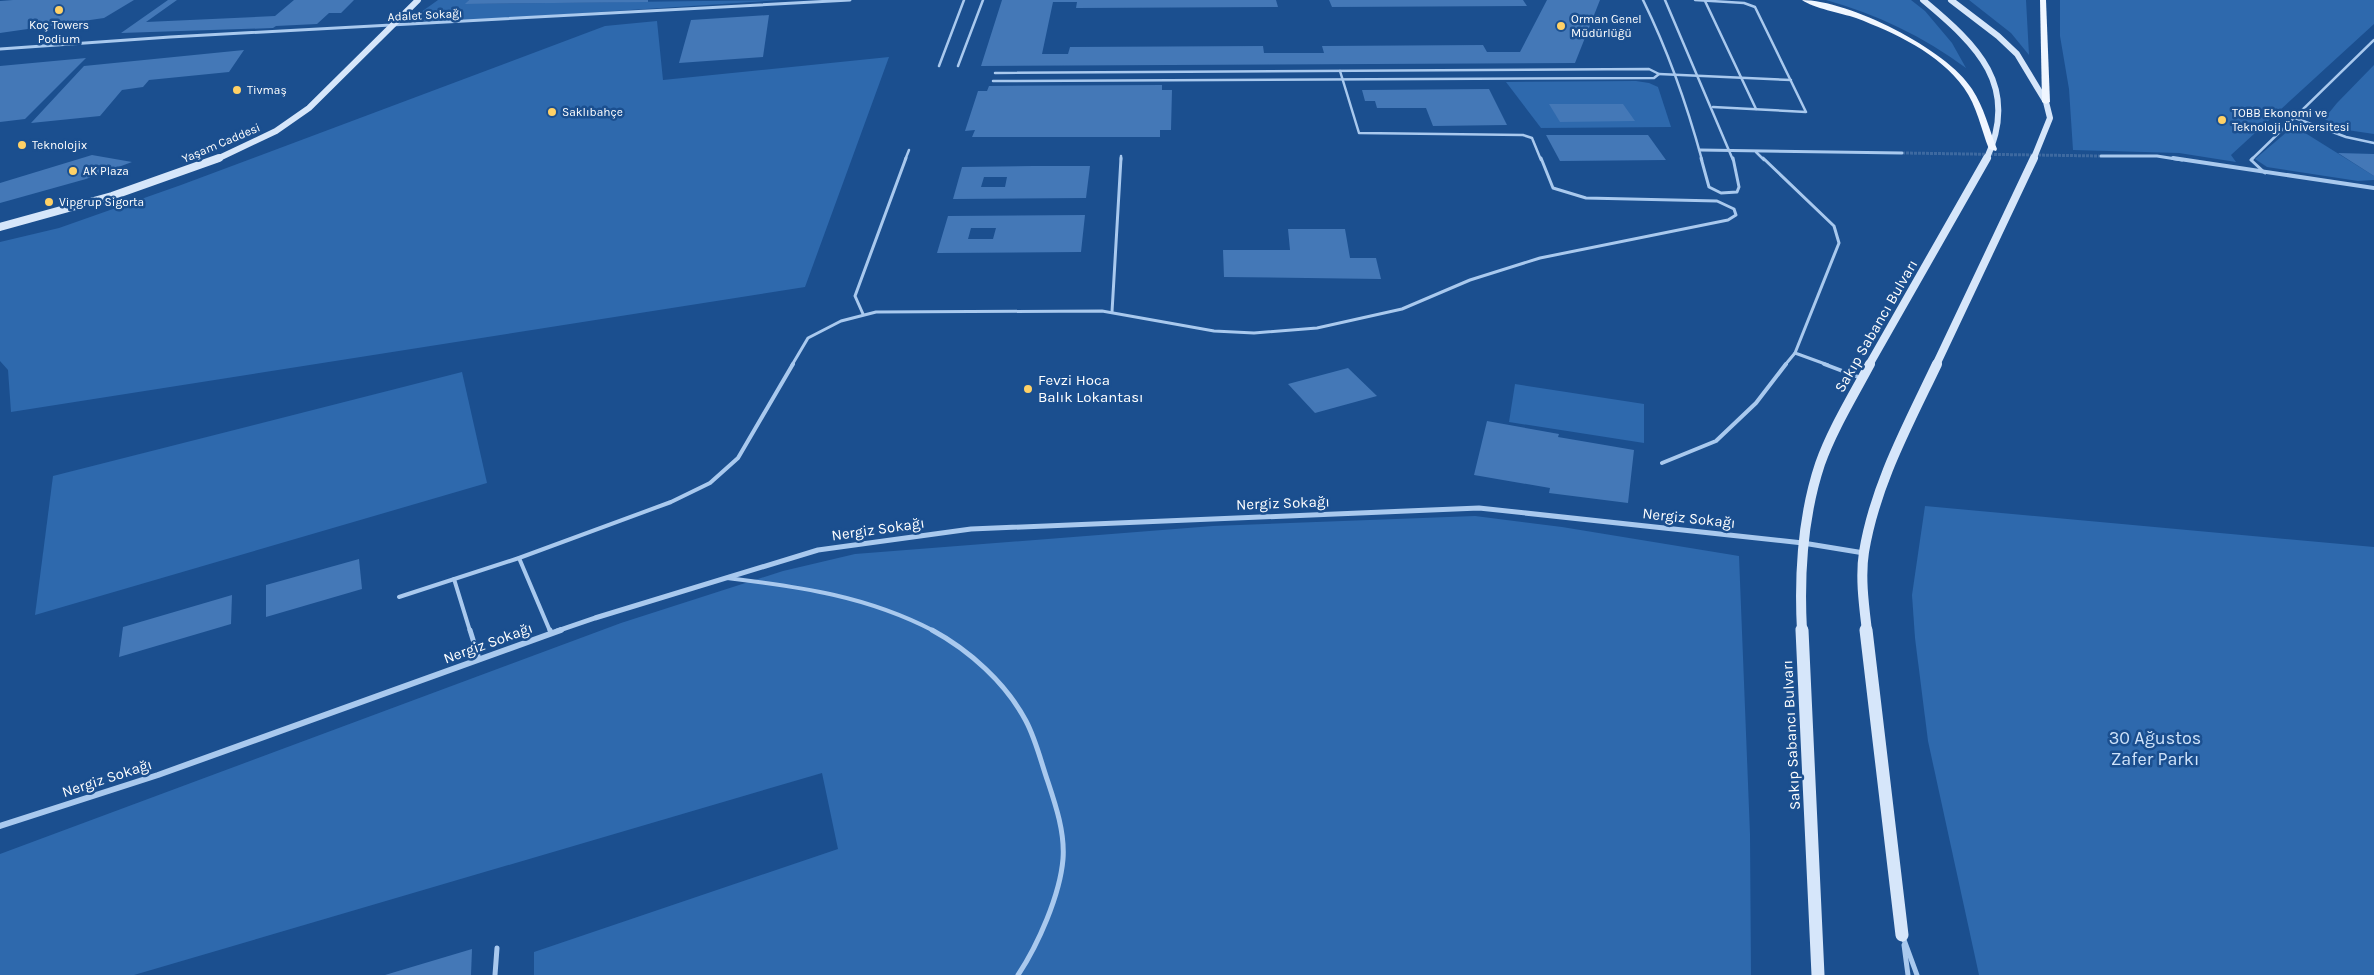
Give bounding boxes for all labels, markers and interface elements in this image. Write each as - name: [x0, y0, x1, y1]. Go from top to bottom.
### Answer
- marker: Koç Towers Podium: [53, 4, 65, 16]
- street label: Adalet Sokağı: [387, 6, 463, 24]
- place label: Orman Genel Müdürlüğü: [1571, 12, 1642, 40]
- place label: Koç Towers Podium: [29, 18, 89, 46]
- marker: Orman Genel Müdürlüğü: [1555, 20, 1567, 32]
- place label: Tivmaş: [247, 83, 287, 97]
- marker: Tivmaş: [231, 84, 243, 96]
- place label: Saklıbahçe: [562, 105, 623, 119]
- marker: Saklıbahçe: [546, 106, 558, 118]
- place label: TOBB Ekonomi ve Teknoloji Üniversitesi: [2232, 106, 2350, 134]
- marker: TOBB Ekonomi ve Teknoloji Üniversitesi: [2216, 114, 2228, 126]
- street label: Yaşam Caddesi: [180, 120, 262, 166]
- place label: Teknolojix: [32, 138, 87, 152]
- marker: Teknolojix: [16, 139, 28, 151]
- place label: AK Plaza: [83, 164, 129, 178]
- marker: AK Plaza: [67, 165, 79, 177]
- place label: Vipgrup Sigorta: [59, 195, 144, 209]
- marker: Vipgrup Sigorta: [43, 196, 55, 208]
- street label: Sakıp Sabancı Bulvarı: [1831, 256, 1921, 396]
- place label: Fevzi Hoca Balık Lokantası: [1038, 371, 1144, 406]
- marker: Fevzi Hoca Balık Lokantası: [1022, 383, 1034, 395]
- street label: Nergiz Sokağı: [1236, 492, 1330, 514]
- street label: Nergiz Sokağı: [1641, 504, 1737, 532]
- street label: Nergiz Sokağı: [830, 514, 926, 544]
- street label: Nergiz Sokağı: [441, 619, 535, 667]
- street label: Sakıp Sabancı Bulvarı: [1778, 660, 1804, 810]
- park label: 30 Ağustos Zafer Parkı: [2109, 727, 2201, 770]
- street label: Nergiz Sokağı: [60, 755, 154, 801]

